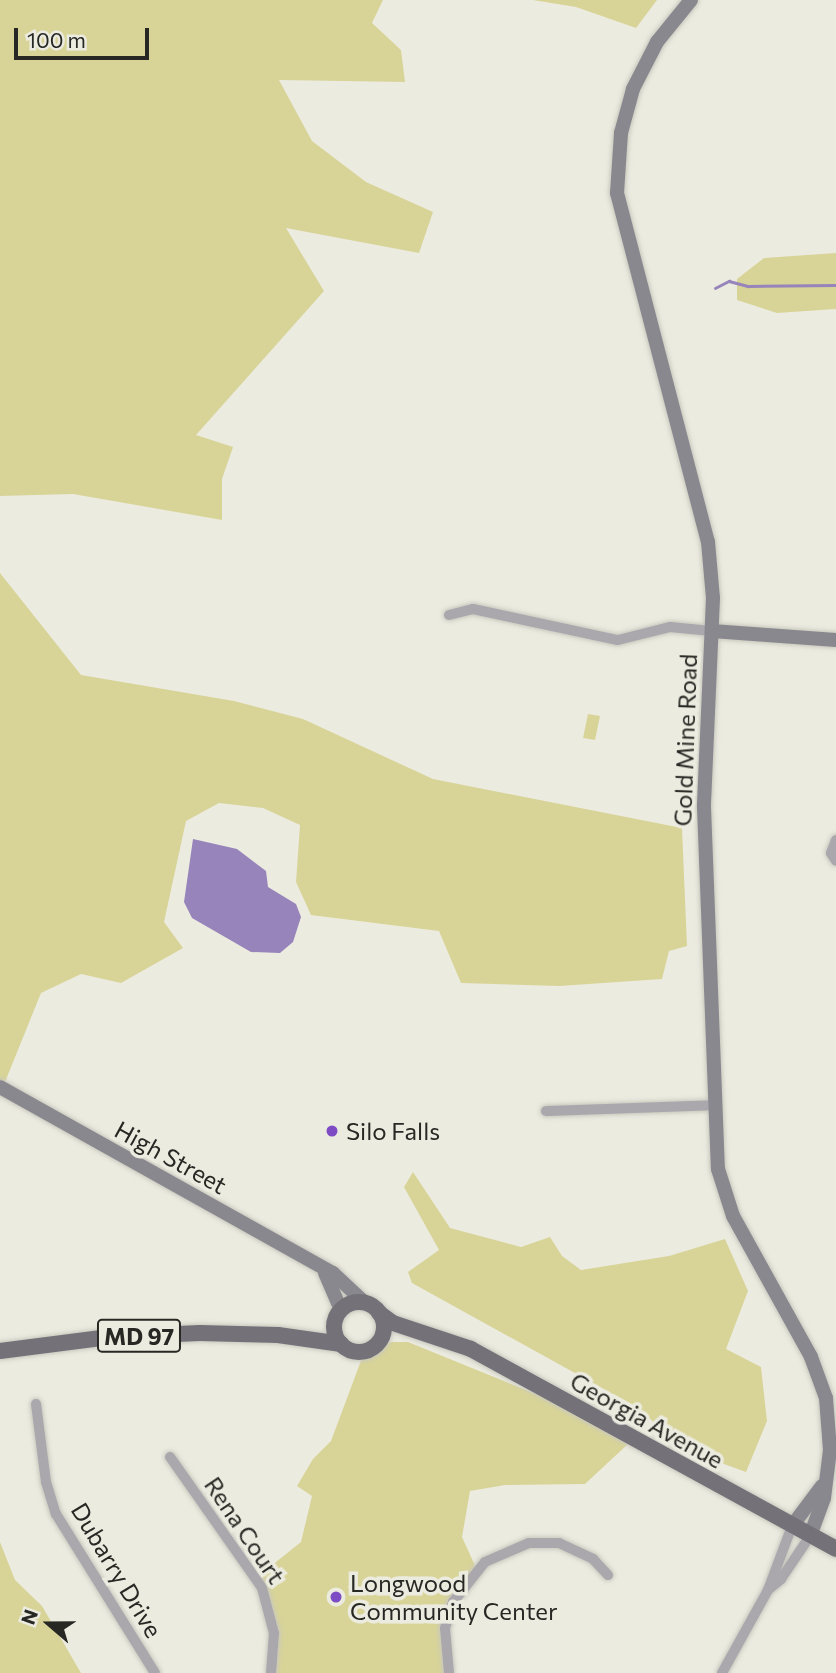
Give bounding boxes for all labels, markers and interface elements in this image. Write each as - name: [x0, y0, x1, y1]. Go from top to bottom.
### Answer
- scale bar: [18, 14, 152, 58]
- text: 100 m: [27, 27, 86, 52]
- street label: Gold Mine Road: [668, 653, 702, 827]
- street label: High Street: [110, 1115, 232, 1199]
- place label: Silo Falls: [346, 1117, 440, 1145]
- marker: Silo Falls: [324, 1123, 340, 1139]
- road number: MD 97: [95, 1316, 183, 1356]
- street label: Georgia Avenue: [565, 1366, 729, 1474]
- street label: Rena Court: [199, 1471, 291, 1589]
- street label: Dubarry Drive: [66, 1497, 168, 1643]
- place label: Longwood Community Center: [350, 1569, 558, 1625]
- north arrow: [14, 1589, 84, 1659]
- marker: Longwood Community Center: [328, 1589, 344, 1605]
- text: N: [16, 1606, 42, 1627]

